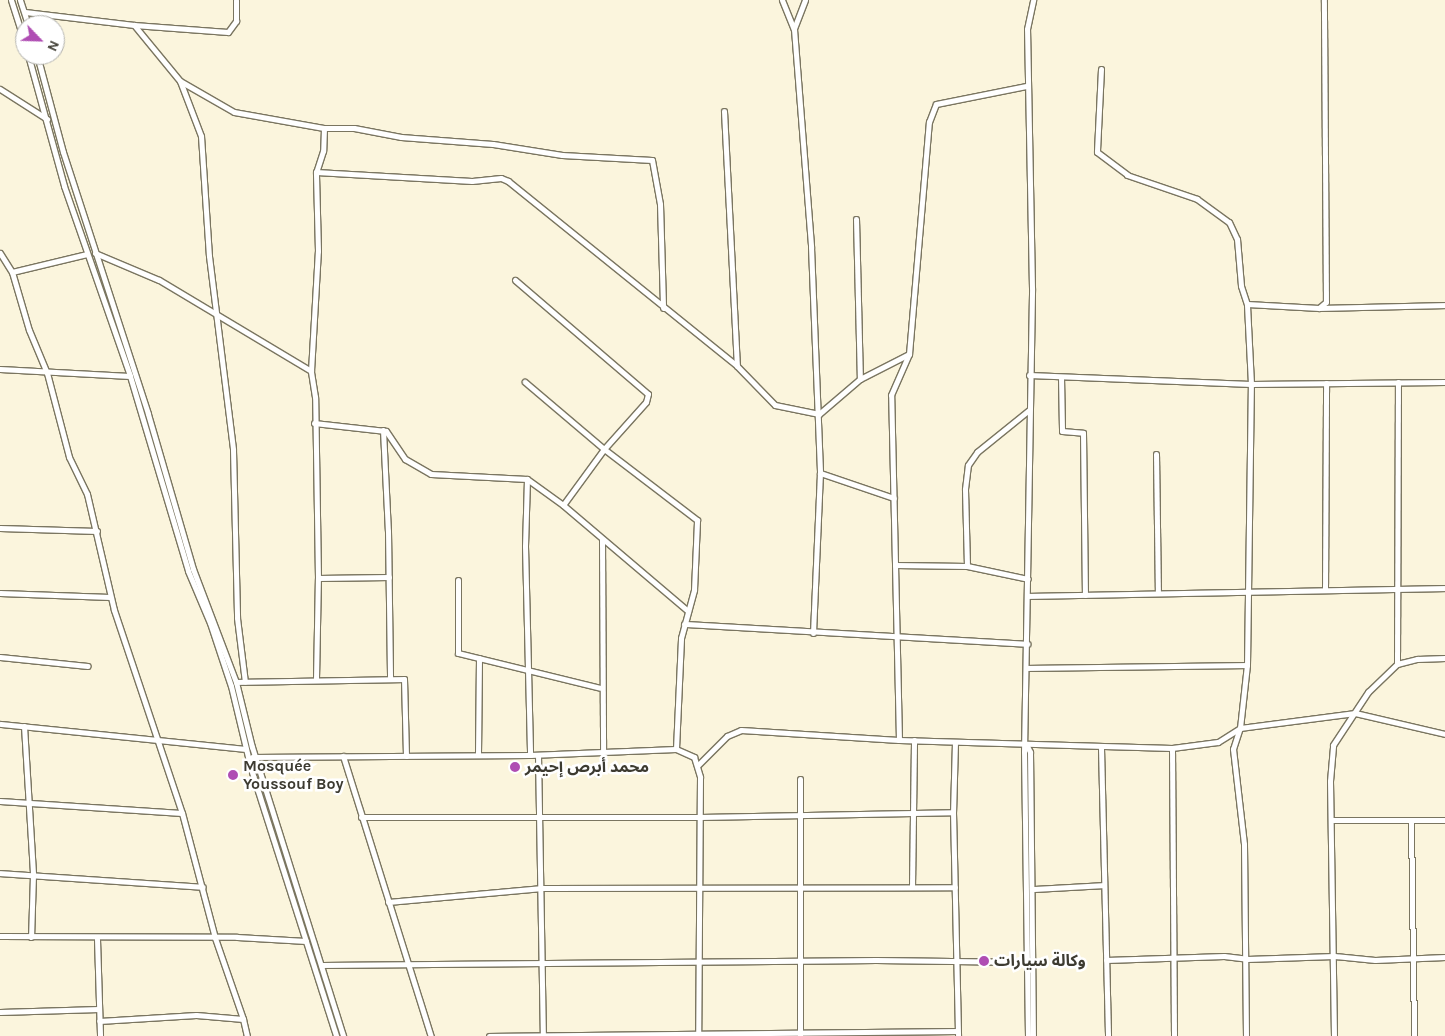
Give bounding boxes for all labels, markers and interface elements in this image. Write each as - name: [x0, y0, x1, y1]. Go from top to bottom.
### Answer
- north arrow: [15, 15, 65, 65]
- text: N: [43, 38, 63, 54]
- place label: Mosquée Youssouf Boy: [243, 756, 344, 794]
- place label: محمد أبرص إحيمر: [525, 757, 649, 777]
- marker: محمد أبرص إحيمر: [509, 761, 521, 773]
- marker: Mosquée Youssouf Boy: [227, 769, 239, 781]
- place label: وكالة سيارات: [994, 951, 1086, 971]
- marker: وكالة سيارات: [978, 955, 990, 967]

